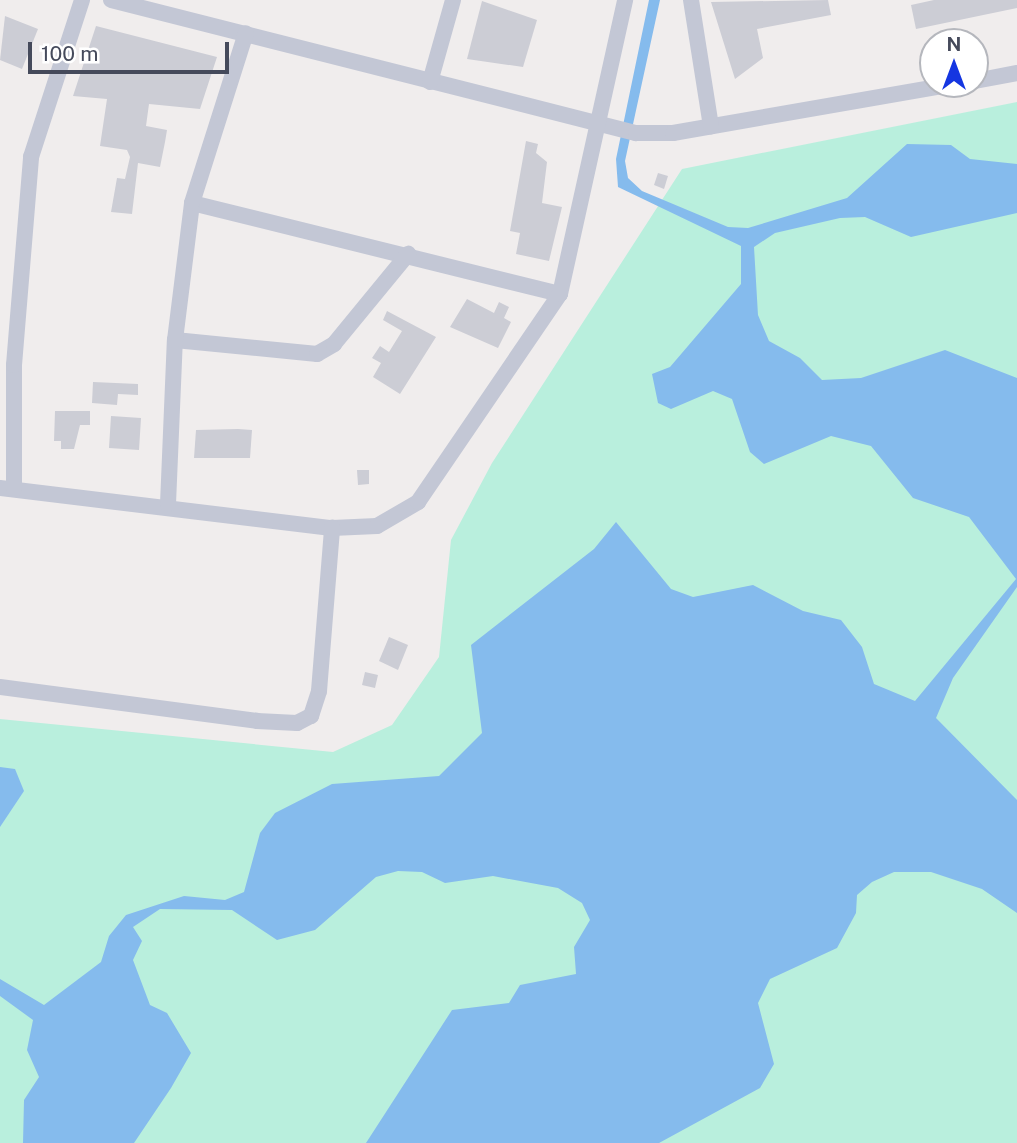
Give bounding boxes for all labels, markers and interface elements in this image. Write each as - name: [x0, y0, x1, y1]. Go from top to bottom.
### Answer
- scale bar: [32, 28, 233, 72]
- north arrow: [919, 28, 989, 98]
- text: N: [947, 33, 961, 55]
- text: 100 m: [41, 41, 98, 66]

